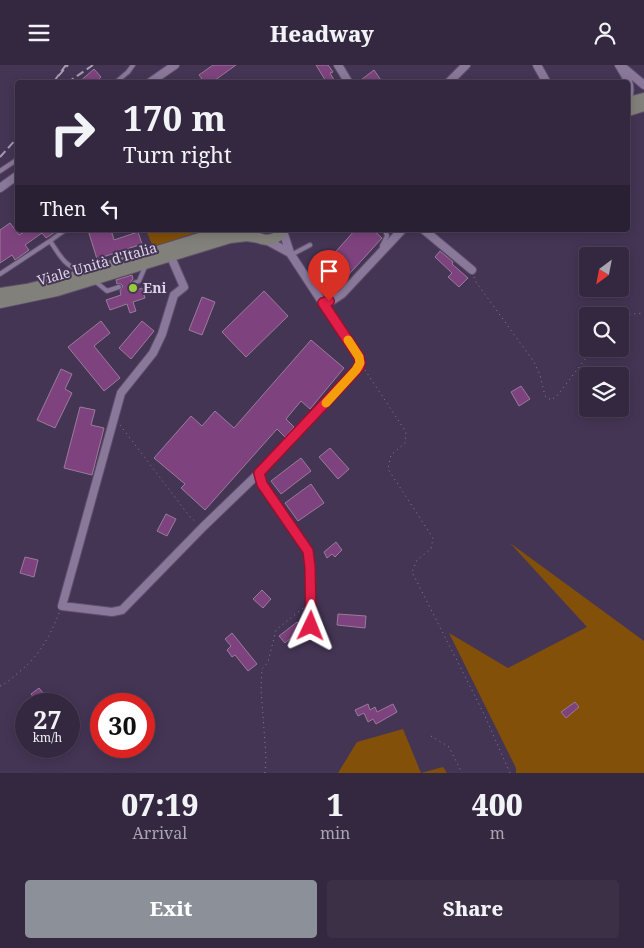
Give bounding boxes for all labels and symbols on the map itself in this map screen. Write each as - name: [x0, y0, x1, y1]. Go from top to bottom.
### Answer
- street label: Viale Unità d'Italia: [35, 237, 159, 290]
- north arrow: [579, 247, 629, 297]
- pin: [308, 250, 350, 301]
- place label: Eni: [143, 278, 166, 297]
- marker: Eni: [127, 282, 139, 294]
- position arrow: [284, 599, 336, 651]
- speed limit sign: 30: [90, 693, 155, 758]

